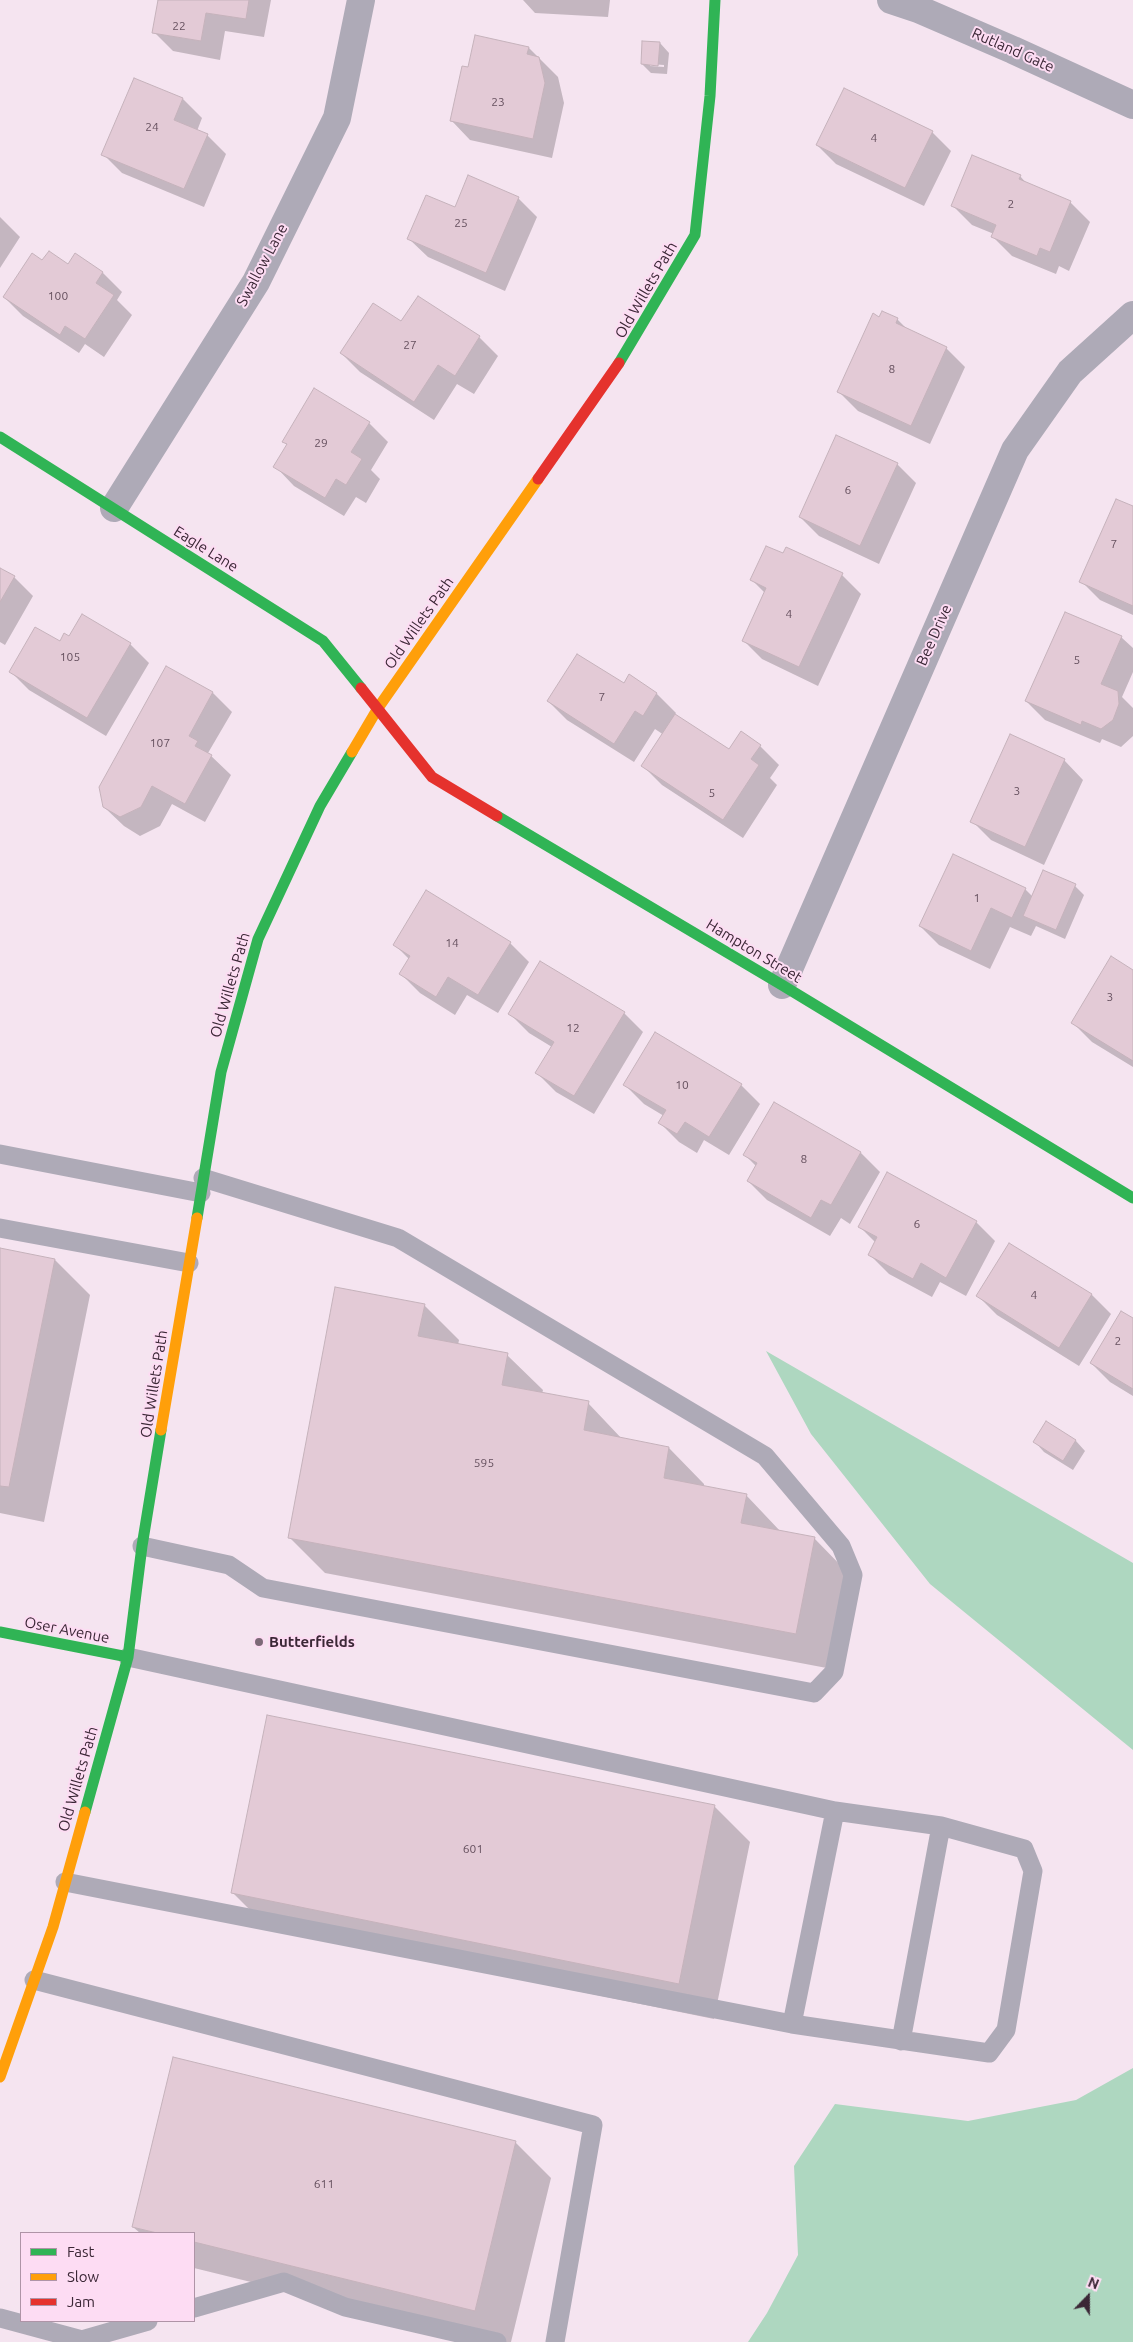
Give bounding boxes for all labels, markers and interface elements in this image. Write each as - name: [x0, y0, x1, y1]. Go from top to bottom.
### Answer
- house number: 22: [172, 19, 186, 33]
- street label: Rutland Gate: [969, 24, 1057, 76]
- house number: 23: [491, 95, 505, 109]
- house number: 24: [145, 120, 159, 134]
- house number: 4: [871, 131, 877, 145]
- house number: 2: [1008, 197, 1014, 211]
- house number: 25: [454, 216, 468, 230]
- street label: Swallow Lane: [233, 221, 291, 309]
- street label: Old Willets Path: [611, 238, 681, 342]
- house number: 100: [48, 289, 68, 303]
- house number: 27: [403, 338, 417, 352]
- house number: 8: [889, 362, 895, 376]
- house number: 29: [314, 436, 328, 450]
- house number: 6: [845, 483, 851, 497]
- street label: Eagle Lane: [170, 522, 242, 576]
- house number: 7: [1111, 537, 1117, 551]
- street label: Old Willets Path: [380, 573, 458, 673]
- street label: Bee Drive: [913, 602, 955, 668]
- house number: 4: [786, 607, 792, 621]
- house number: 105: [60, 650, 80, 664]
- house number: 5: [1074, 653, 1080, 667]
- house number: 7: [599, 690, 605, 704]
- house number: 107: [150, 736, 170, 750]
- house number: 3: [1014, 784, 1020, 798]
- house number: 5: [709, 786, 715, 800]
- house number: 1: [974, 891, 980, 905]
- street label: Hampton Street: [703, 915, 805, 987]
- street label: Old Willets Path: [206, 930, 254, 1040]
- house number: 14: [445, 936, 459, 950]
- house number: 3: [1107, 990, 1113, 1004]
- house number: 12: [566, 1021, 580, 1035]
- house number: 10: [675, 1078, 689, 1092]
- house number: 8: [801, 1152, 807, 1166]
- house number: 6: [914, 1217, 920, 1231]
- house number: 4: [1031, 1288, 1037, 1302]
- street label: Old Willets Path: [137, 1329, 171, 1439]
- house number: 2: [1115, 1334, 1121, 1348]
- house number: 595: [474, 1456, 494, 1470]
- street label: Oser Avenue: [23, 1613, 111, 1647]
- place label: Butterfields: [269, 1633, 355, 1651]
- marker: Butterfields: [253, 1636, 265, 1648]
- street label: Old Willets Path: [54, 1724, 102, 1834]
- house number: 601: [463, 1842, 483, 1856]
- house number: 611: [314, 2177, 334, 2191]
- legend: [20, 2232, 195, 2322]
- text: Fast: [67, 2243, 94, 2260]
- text: Slow: [67, 2268, 99, 2285]
- north arrow: [1063, 2272, 1113, 2322]
- text: N: [1086, 2274, 1101, 2292]
- text: Jam: [67, 2293, 95, 2310]

